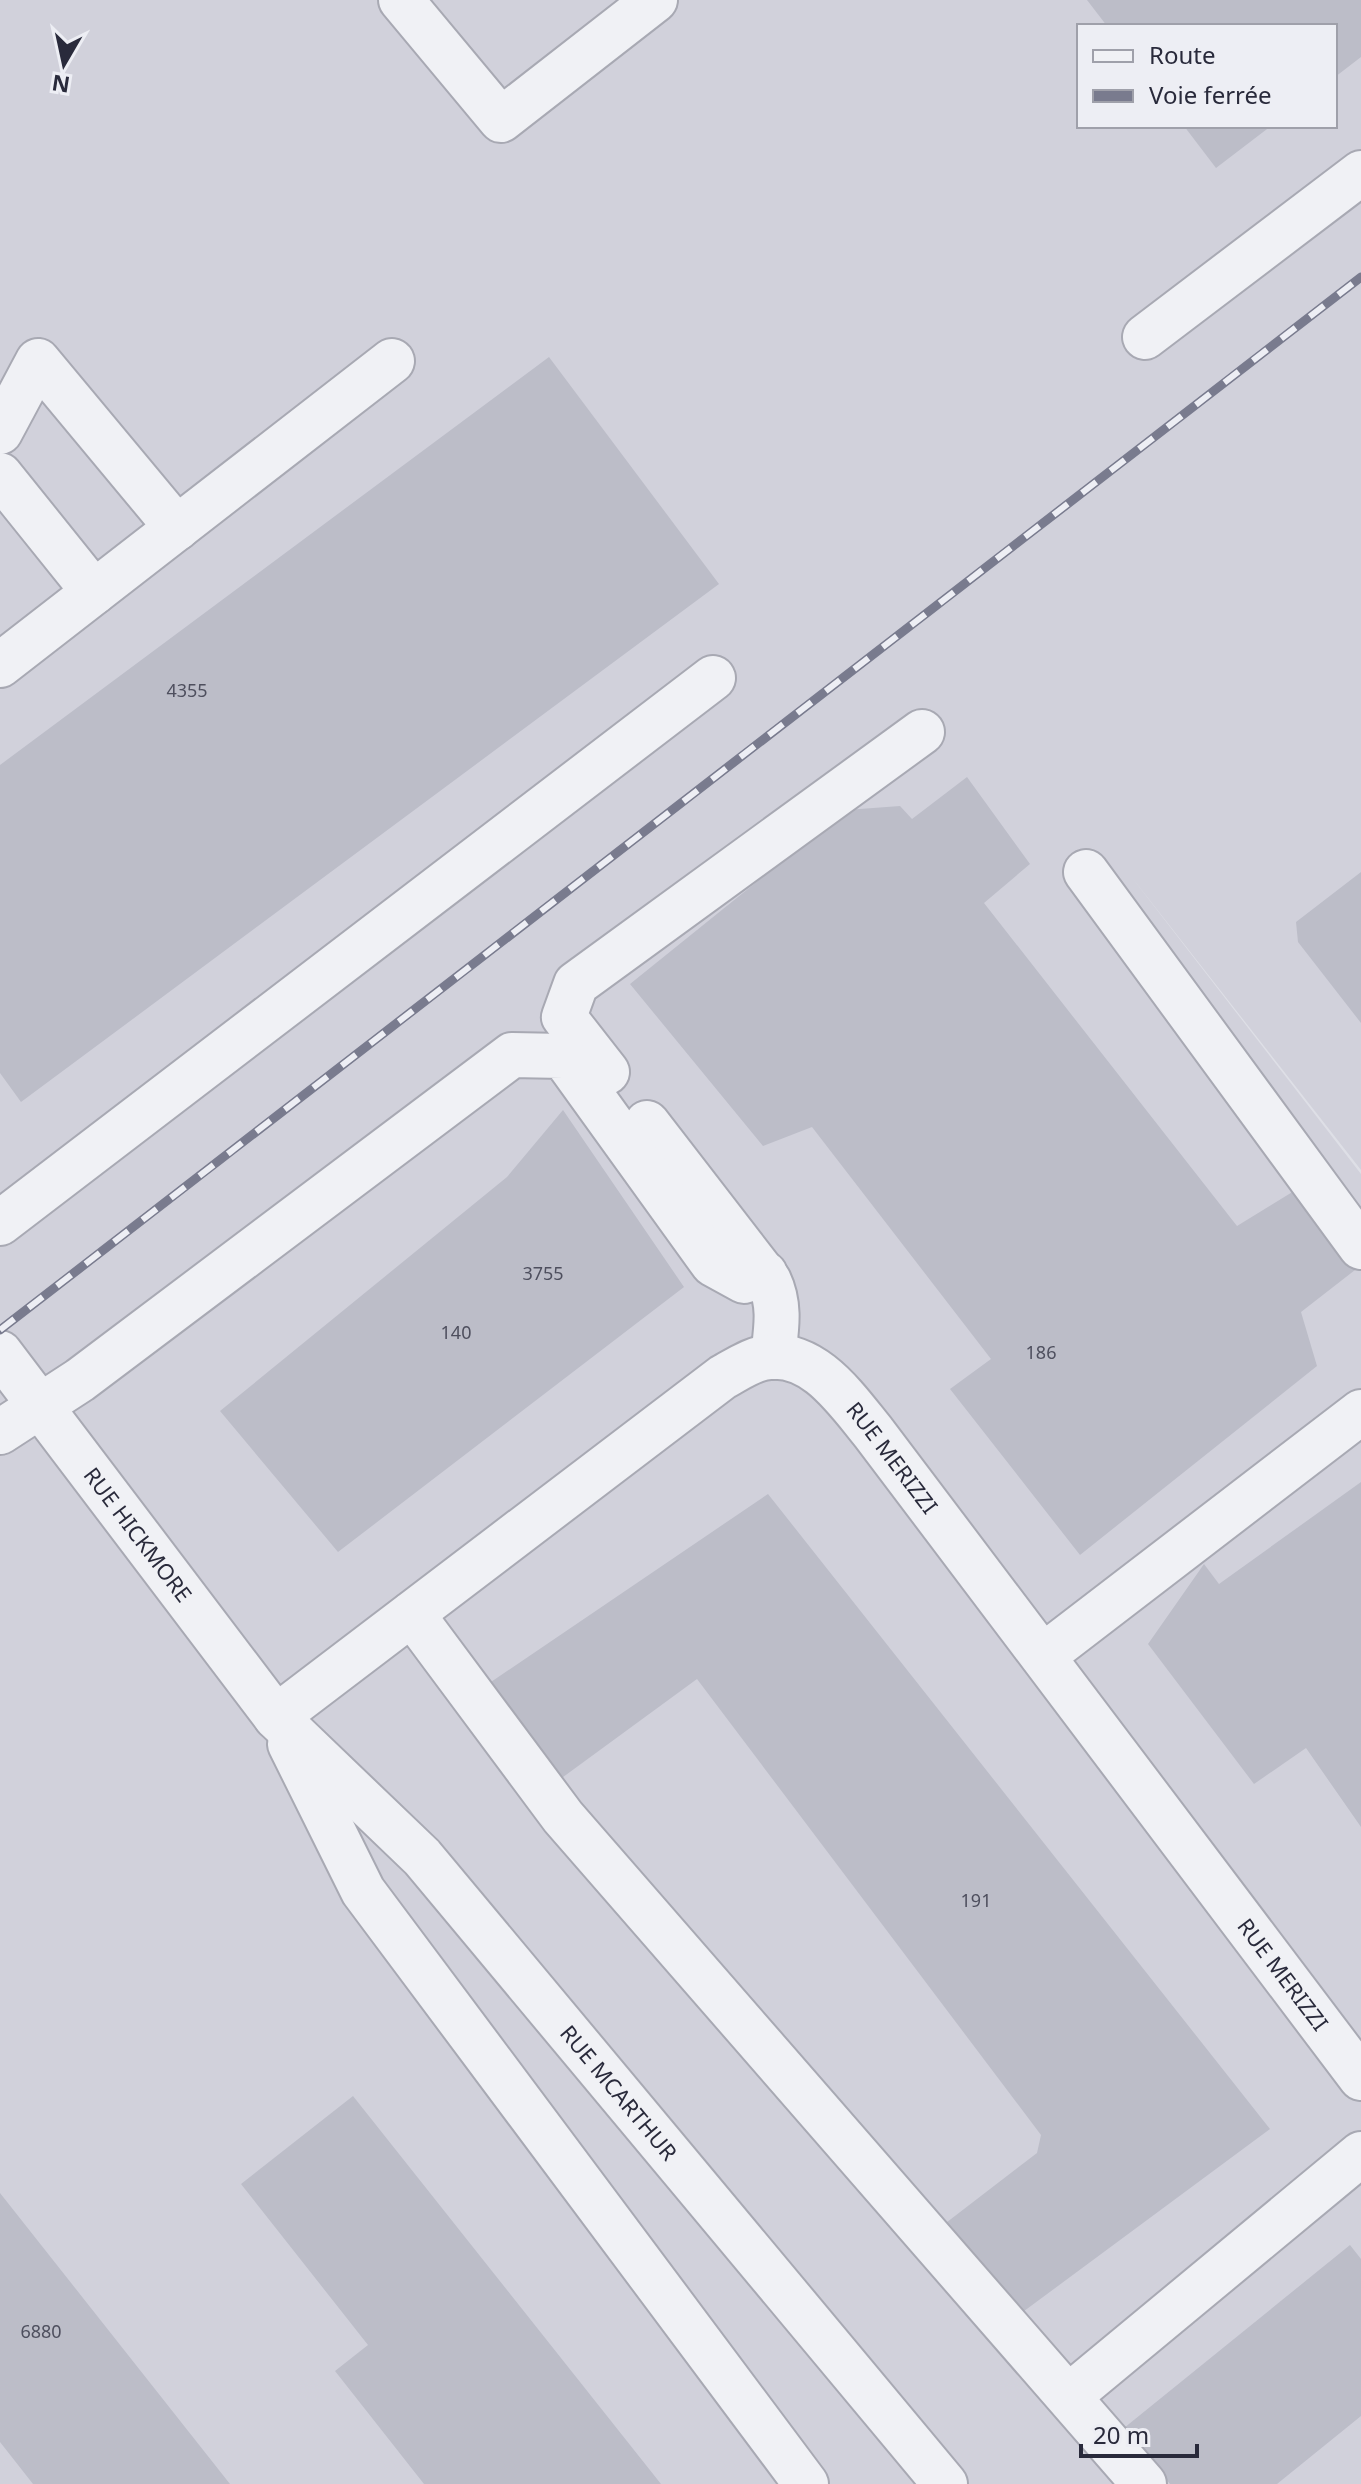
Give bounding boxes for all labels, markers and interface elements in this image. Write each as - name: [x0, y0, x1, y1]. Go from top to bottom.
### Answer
- north arrow: [24, 24, 104, 104]
- legend: [1077, 24, 1337, 128]
- text: Route: [1149, 38, 1215, 71]
- text: N: [50, 69, 72, 101]
- text: Voie ferrée: [1149, 78, 1272, 111]
- house number: 4355: [166, 678, 208, 702]
- house number: 3755: [522, 1261, 564, 1285]
- house number: 140: [441, 1320, 471, 1344]
- house number: 186: [1026, 1340, 1056, 1364]
- street label: RUE MERIZZI: [840, 1395, 945, 1519]
- street label: RUE HICKMORE: [78, 1460, 199, 1608]
- house number: 191: [961, 1888, 991, 1912]
- street label: RUE MERIZZI: [1231, 1912, 1336, 2036]
- street label: RUE MCARTHUR: [554, 2018, 685, 2166]
- house number: 6880: [20, 2319, 62, 2343]
- scale bar: [1081, 2408, 1197, 2458]
- text: 20 m: [1093, 2418, 1149, 2451]

